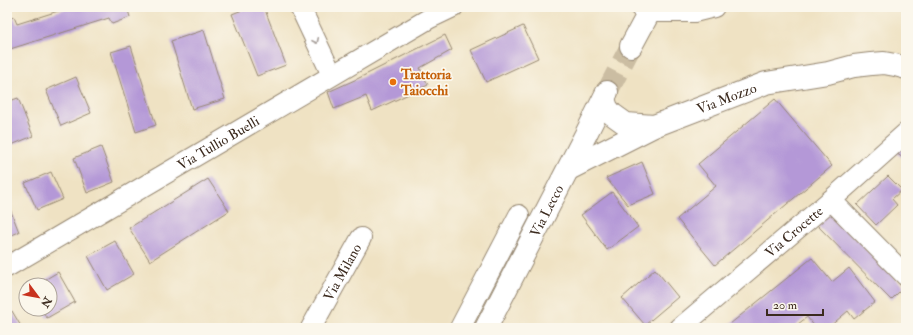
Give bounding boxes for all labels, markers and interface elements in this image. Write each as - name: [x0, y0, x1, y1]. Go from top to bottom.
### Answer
- one-way arrow: [311, 37, 319, 44]
- place label: Trattoria Taiocchi: [400, 66, 453, 99]
- marker: Trattoria Taiocchi: [388, 77, 398, 87]
- street label: Via Mozzo: [694, 79, 759, 117]
- street label: Via Tullio Buelli: [174, 112, 262, 173]
- street label: Via Lecco: [526, 182, 567, 240]
- street label: Via Crocette: [761, 202, 826, 261]
- street label: Via Milano: [319, 240, 365, 304]
- north arrow: [18, 277, 58, 317]
- scale bar: [767, 291, 823, 317]
- text: N: [37, 294, 55, 311]
- text: 20 m: [773, 298, 798, 313]

